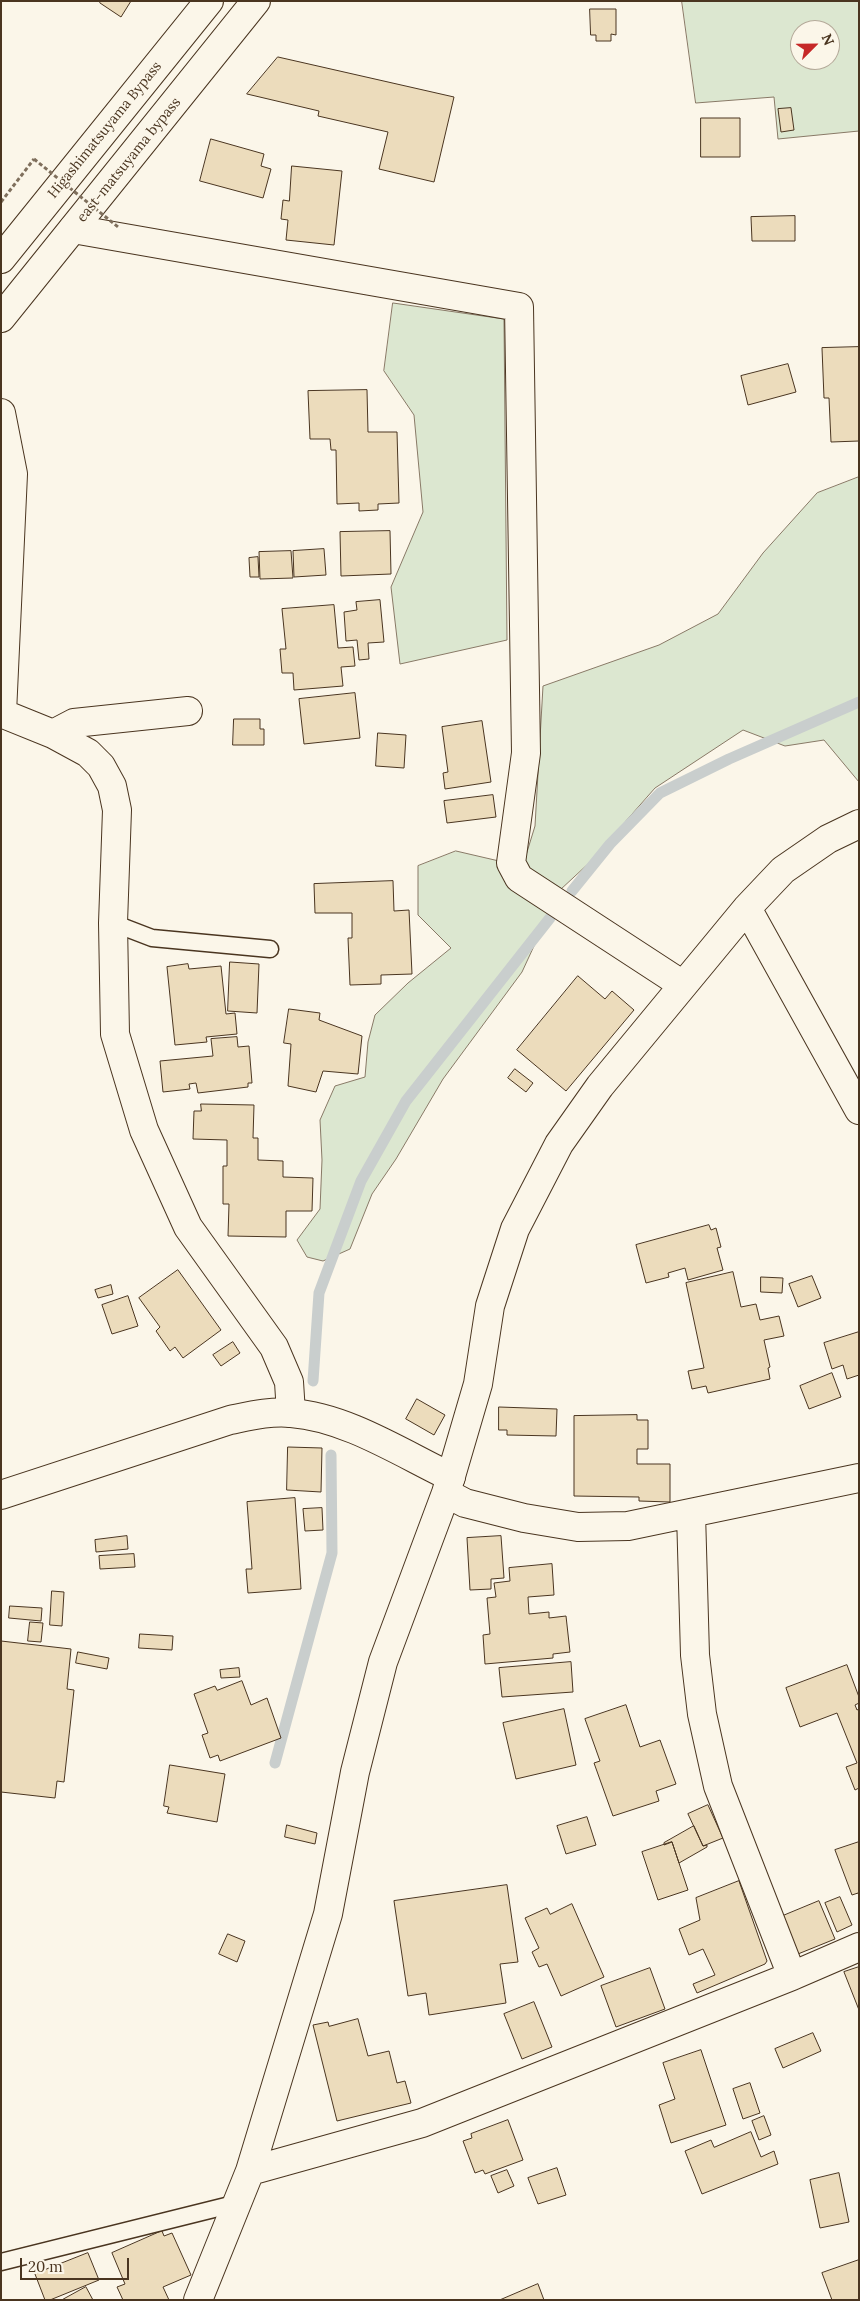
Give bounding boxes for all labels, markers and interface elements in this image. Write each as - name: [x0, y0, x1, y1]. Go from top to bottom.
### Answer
- north arrow: [790, 20, 840, 70]
- text: N: [817, 31, 838, 48]
- street label: Higashimatsuyama Bypass: [45, 58, 165, 202]
- street label: east-matsuyama bypass: [74, 94, 184, 226]
- scale bar: [22, 2248, 131, 2280]
- text: 20 m: [28, 2257, 63, 2276]

